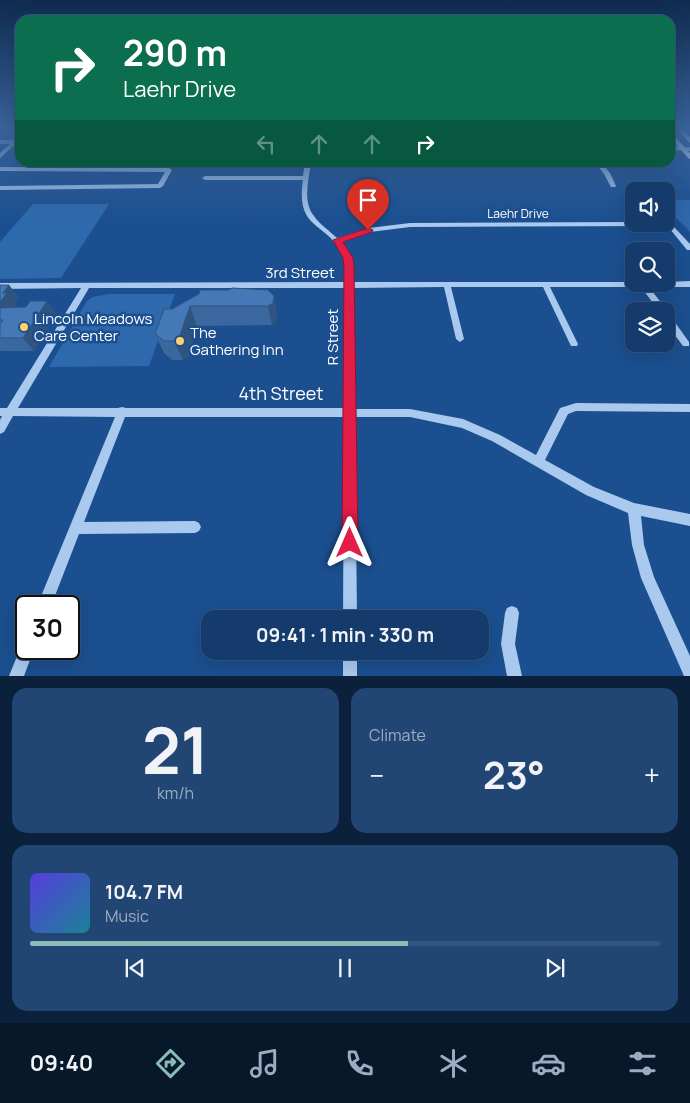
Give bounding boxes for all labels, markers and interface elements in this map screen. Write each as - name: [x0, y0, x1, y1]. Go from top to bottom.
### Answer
- text: 290 m: [123, 29, 227, 77]
- icon: right: [40, 35, 105, 100]
- text: Laehr Drive: [123, 74, 236, 104]
- icon: left: [252, 130, 280, 158]
- icon: ahead: [305, 130, 333, 158]
- icon: ahead: [358, 130, 386, 158]
- icon: right: [411, 130, 439, 158]
- pin: [347, 179, 389, 230]
- map controls: [625, 182, 675, 352]
- button: sound: [625, 182, 675, 232]
- icon: arrive: [354, 186, 382, 214]
- street label: Laehr Drive: [487, 205, 549, 222]
- button: search: [625, 242, 675, 292]
- street label: 3rd Street: [265, 262, 335, 283]
- button: layers: [625, 302, 675, 352]
- place label: Lincoln Meadows Care Center: [34, 308, 153, 346]
- street label: R Street: [322, 309, 343, 365]
- marker: Lincoln Meadows Care Center: [18, 321, 30, 333]
- place label: The Gathering Inn: [190, 322, 284, 360]
- marker: The Gathering Inn: [174, 335, 186, 347]
- street label: 4th Street: [239, 381, 323, 405]
- position arrow: [323, 516, 375, 568]
- speed limit sign: 30: [15, 595, 80, 660]
- text: 09:41 · 1 min · 330 m: [256, 622, 434, 648]
- text: 21: [142, 705, 209, 794]
- text: Climate: [369, 724, 426, 746]
- text: 23°: [483, 748, 545, 800]
- text: −: [369, 756, 384, 794]
- text: +: [644, 756, 660, 794]
- text: km/h: [157, 782, 194, 804]
- text: 104.7 FM: [105, 879, 183, 905]
- text: Music: [105, 905, 149, 927]
- icon: previous: [121, 954, 149, 982]
- icon: pause: [331, 954, 359, 982]
- icon: next: [541, 954, 569, 982]
- icon: directions: [153, 1046, 188, 1081]
- icon: music: [247, 1046, 282, 1081]
- icon: phone: [342, 1046, 377, 1081]
- icon: climate: [436, 1046, 471, 1081]
- icon: car: [531, 1046, 566, 1081]
- icon: filters: [625, 1046, 660, 1081]
- text: 09:40: [30, 1048, 93, 1078]

